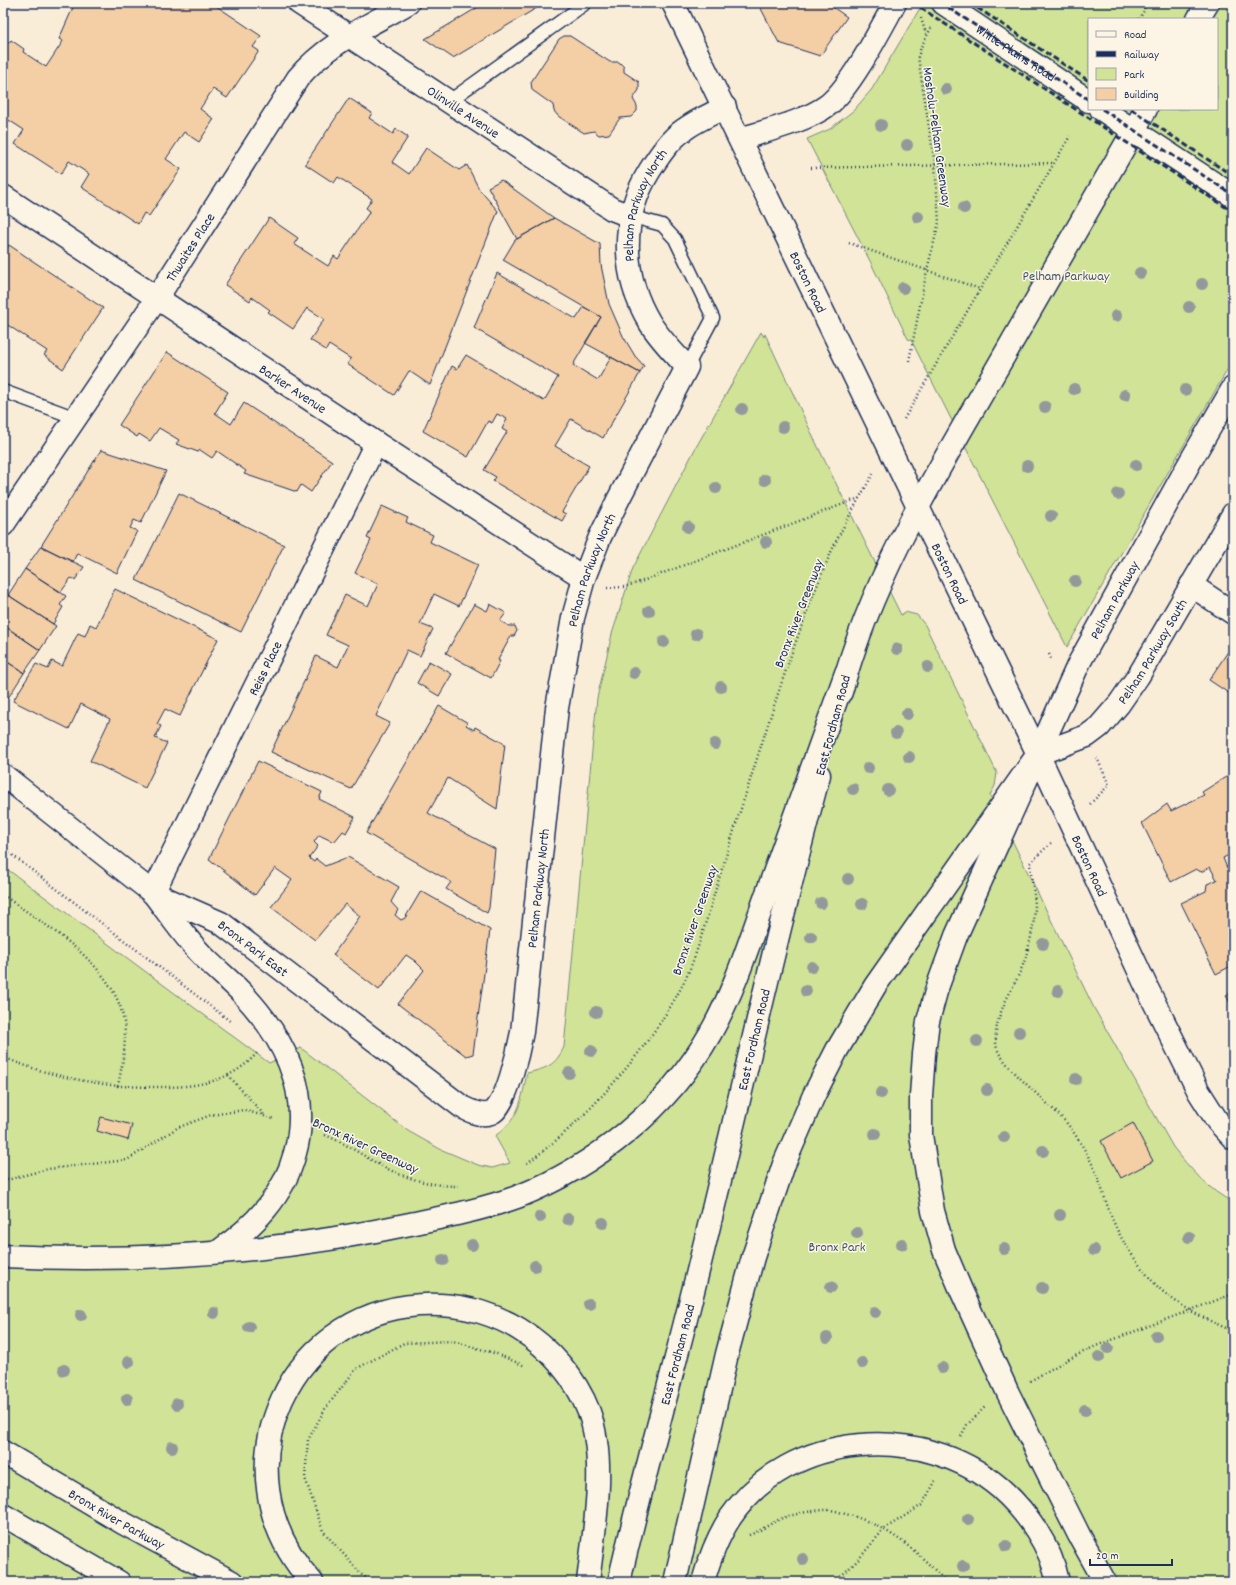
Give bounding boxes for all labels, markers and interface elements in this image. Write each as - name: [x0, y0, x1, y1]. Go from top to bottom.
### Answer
- legend: [1088, 18, 1218, 110]
- street label: White Plains Road: [971, 20, 1059, 88]
- text: Road: [1124, 27, 1146, 44]
- text: Railway: [1124, 47, 1160, 64]
- street label: Mosholu-Pelham Greenway: [916, 66, 956, 209]
- text: Park: [1124, 67, 1145, 84]
- street label: Olinville Avenue: [422, 82, 503, 144]
- text: Building: [1124, 87, 1159, 104]
- street label: Pelham Parkway North: [620, 145, 673, 262]
- street label: Thwaites Place: [162, 209, 221, 287]
- street label: Boston Road: [783, 249, 830, 317]
- park label: Pelham Parkway: [1023, 267, 1110, 287]
- street label: Barker Avenue: [254, 360, 330, 419]
- street label: Pelham Parkway North: [564, 510, 622, 629]
- street label: Boston Road: [925, 540, 972, 608]
- street label: Bronx River Greenway: [770, 556, 830, 671]
- street label: Pelham Parkway: [1086, 558, 1146, 644]
- street label: Pelham Parkway South: [1114, 596, 1193, 709]
- street label: Reiss Place: [244, 638, 288, 700]
- street label: East Fordham Road: [811, 673, 857, 778]
- street label: Pelham Parkway North: [523, 828, 556, 949]
- street label: Boston Road: [1065, 832, 1111, 901]
- street label: Bronx River Greenway: [668, 863, 724, 978]
- street label: Bronx Park East: [213, 916, 292, 983]
- street label: East Fordham Road: [734, 987, 777, 1093]
- street label: Bronx River Greenway: [309, 1113, 422, 1180]
- park label: Bronx Park: [809, 1238, 866, 1258]
- street label: East Fordham Road: [656, 1302, 701, 1407]
- street label: Bronx River Parkway: [64, 1485, 168, 1556]
- scale bar: [1090, 1541, 1172, 1567]
- text: 20 m: [1096, 1548, 1119, 1565]

